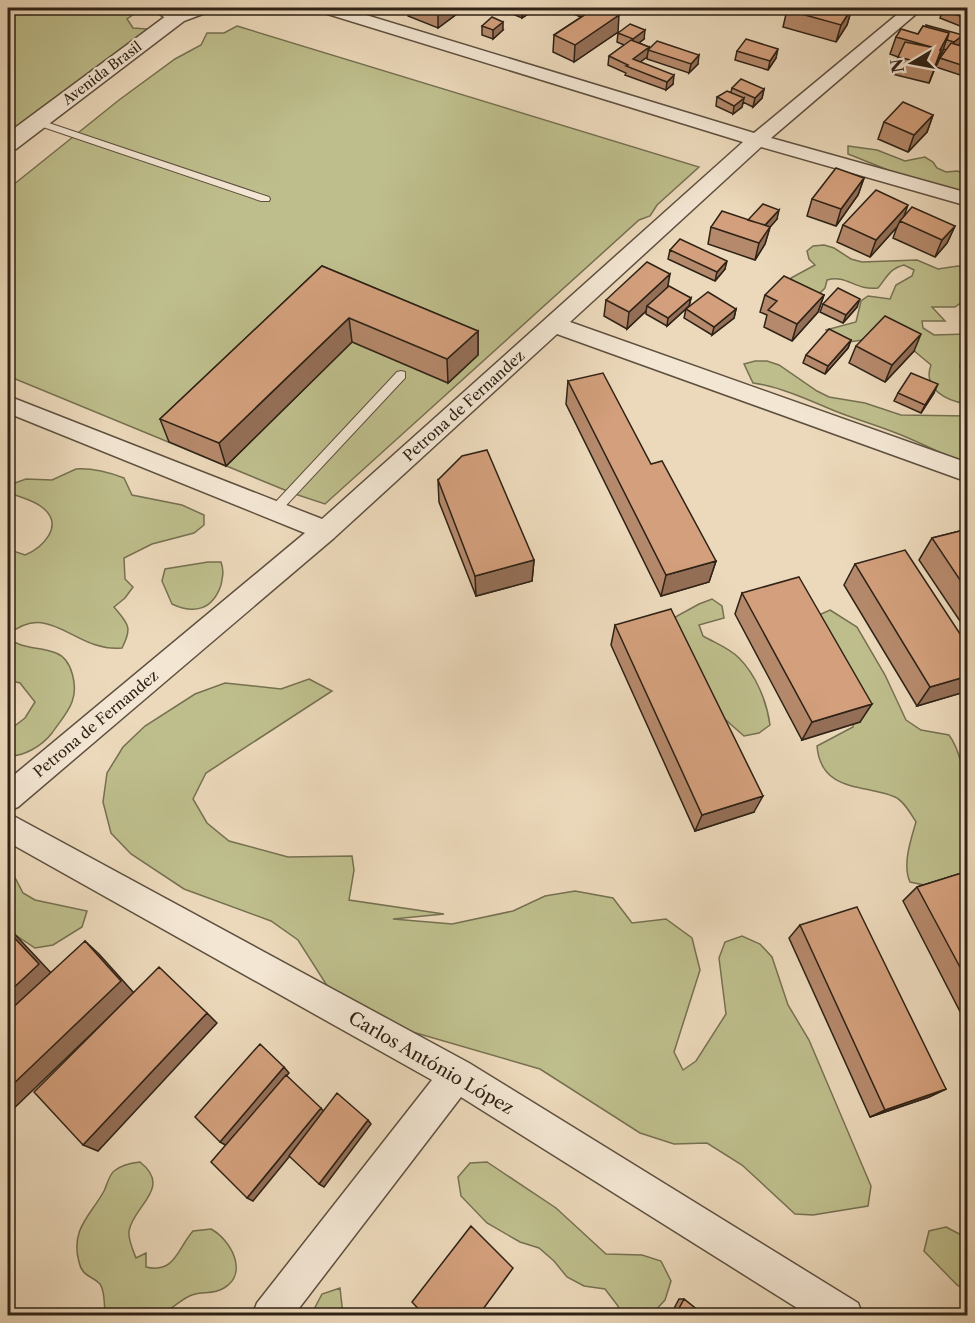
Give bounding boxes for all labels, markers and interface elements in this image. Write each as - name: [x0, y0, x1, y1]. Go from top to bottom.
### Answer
- north arrow: [882, 33, 942, 93]
- street label: Avenida Brasil: [58, 37, 145, 109]
- text: N: [886, 57, 908, 74]
- street label: Petrona de Fernandez: [399, 346, 529, 465]
- street label: Petrona de Fernandez: [29, 666, 162, 781]
- street label: Carlos António López: [344, 1007, 518, 1119]

